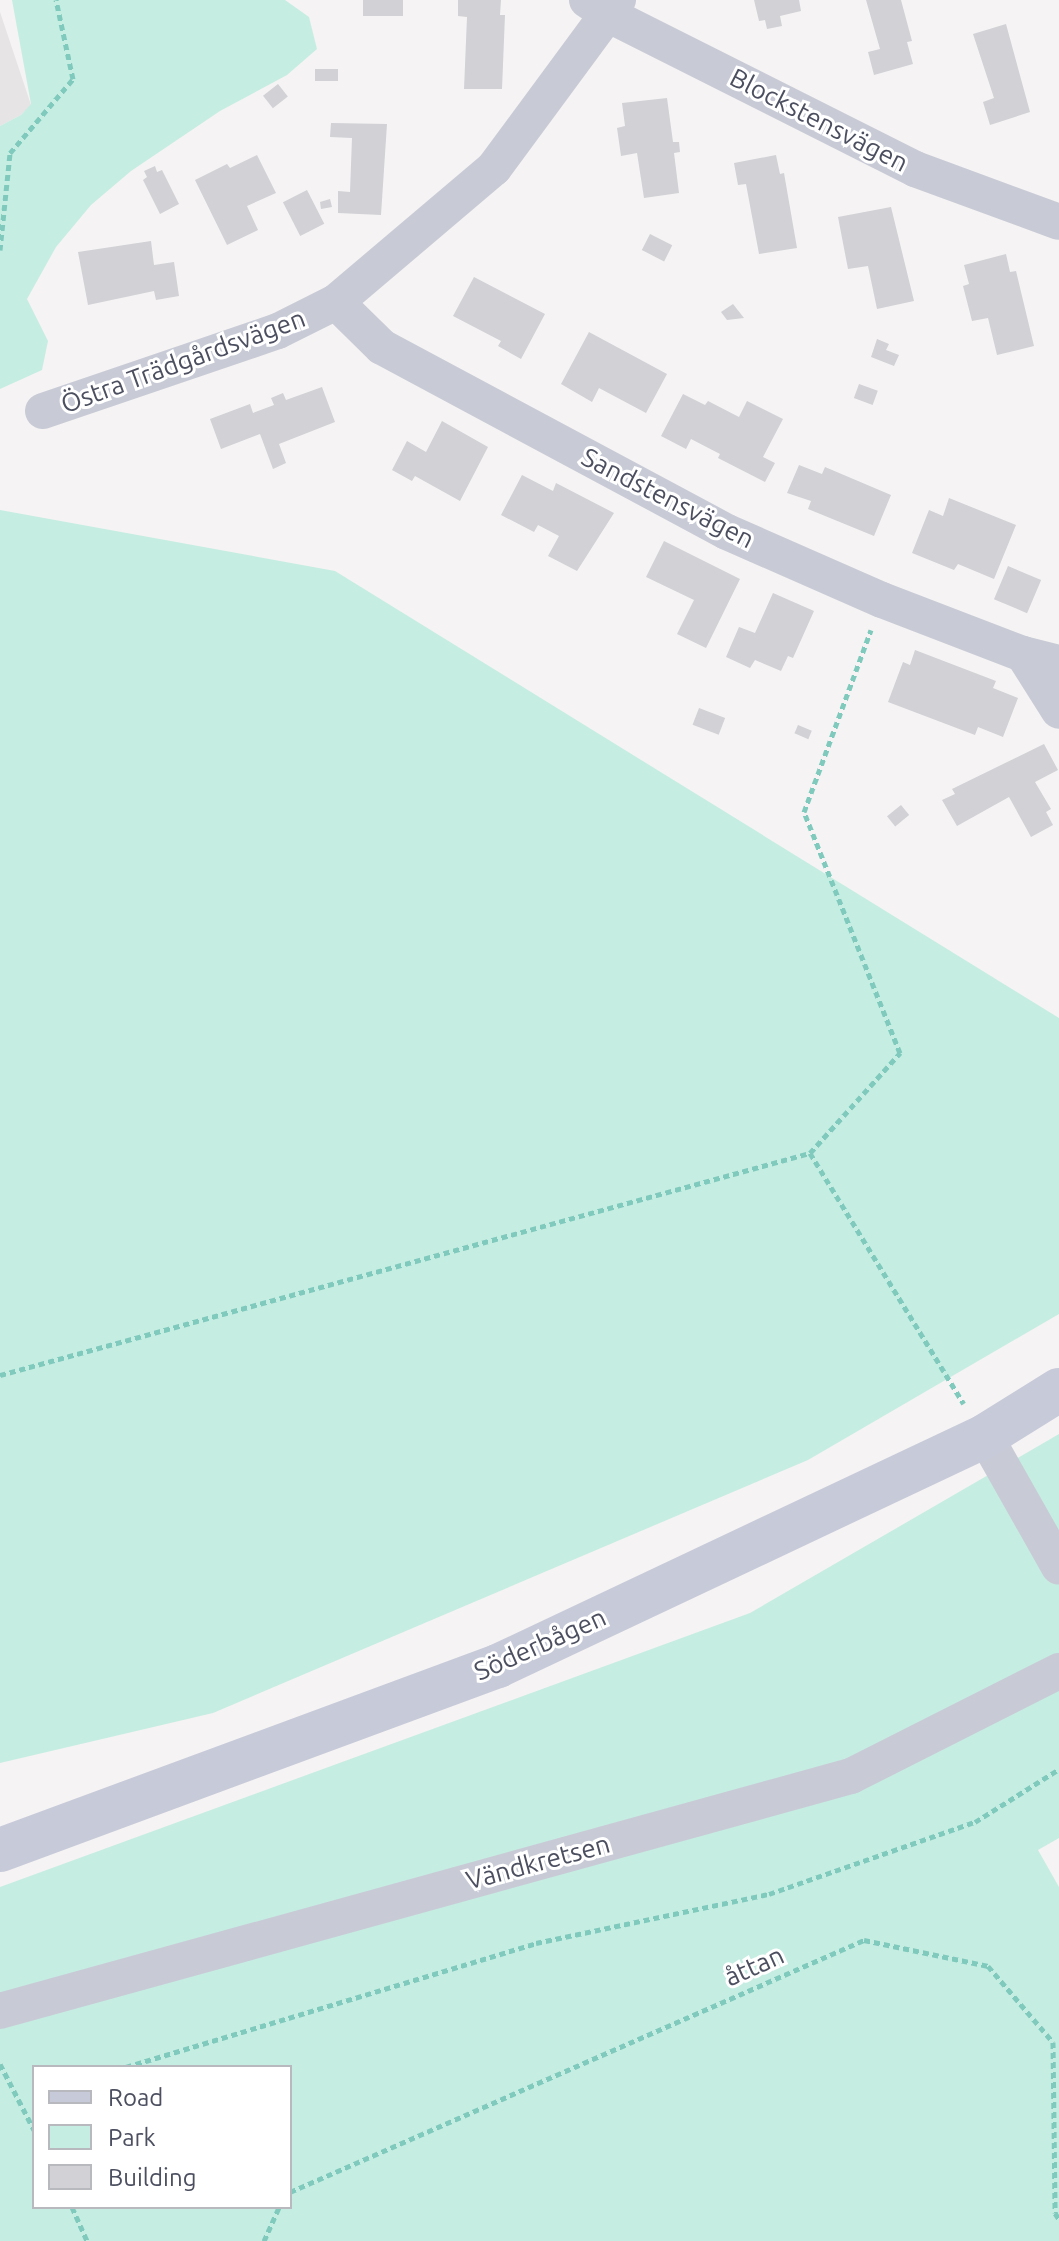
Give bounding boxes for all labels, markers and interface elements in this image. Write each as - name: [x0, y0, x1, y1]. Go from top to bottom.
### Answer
- street label: Blockstensvägen: [725, 62, 913, 178]
- street label: Östra Trädgårdsvägen: [57, 302, 309, 420]
- street label: Sandstensvägen: [577, 441, 759, 555]
- street label: Söderbågen: [469, 1601, 611, 1687]
- street label: Vändkretsen: [463, 1828, 613, 1896]
- street label: åttan: [719, 1939, 789, 1993]
- legend: [32, 2065, 292, 2209]
- text: Road: [108, 2084, 163, 2111]
- text: Park: [108, 2124, 156, 2151]
- text: Building: [108, 2164, 196, 2191]

